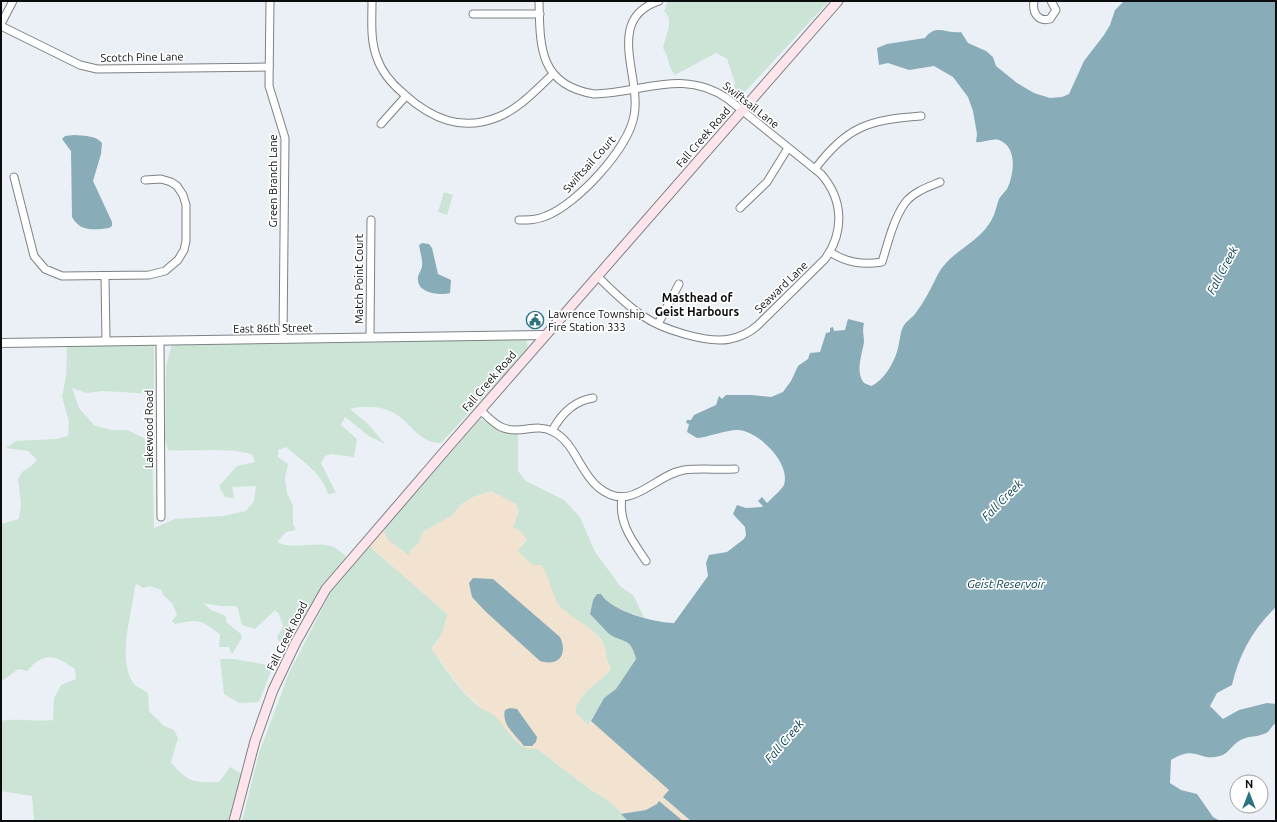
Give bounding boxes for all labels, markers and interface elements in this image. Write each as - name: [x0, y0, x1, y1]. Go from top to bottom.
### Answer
- street label: Scotch Pine Lane: [100, 50, 184, 64]
- street label: Swiftsail Lane: [721, 79, 781, 131]
- street label: Fall Creek Road: [674, 104, 732, 170]
- street label: Swiftsail Court: [560, 133, 618, 195]
- street label: Green Branch Lane: [267, 134, 279, 228]
- street label: Match Point Court: [353, 233, 365, 324]
- water label: Fall Creek: [1204, 243, 1240, 296]
- street label: Seaward Lane: [752, 259, 810, 315]
- district label: Masthead of Geist Harbours: [655, 291, 740, 318]
- place label: Lawrence Township Fire Station 333: [548, 308, 645, 333]
- public building icon: Lawrence Township Fire Station 333: [525, 310, 545, 330]
- street label: East 86th Street: [233, 321, 314, 335]
- street label: Fall Creek Road: [460, 348, 518, 414]
- street label: Lakewood Road: [143, 390, 155, 468]
- water label: Fall Creek: [979, 476, 1026, 523]
- water label: Geist Reservoir: [967, 577, 1045, 590]
- street label: Fall Creek Road: [264, 600, 310, 672]
- water label: Fall Creek: [762, 716, 807, 765]
- north arrow: [1229, 774, 1269, 814]
- text: N: [1245, 778, 1253, 790]

